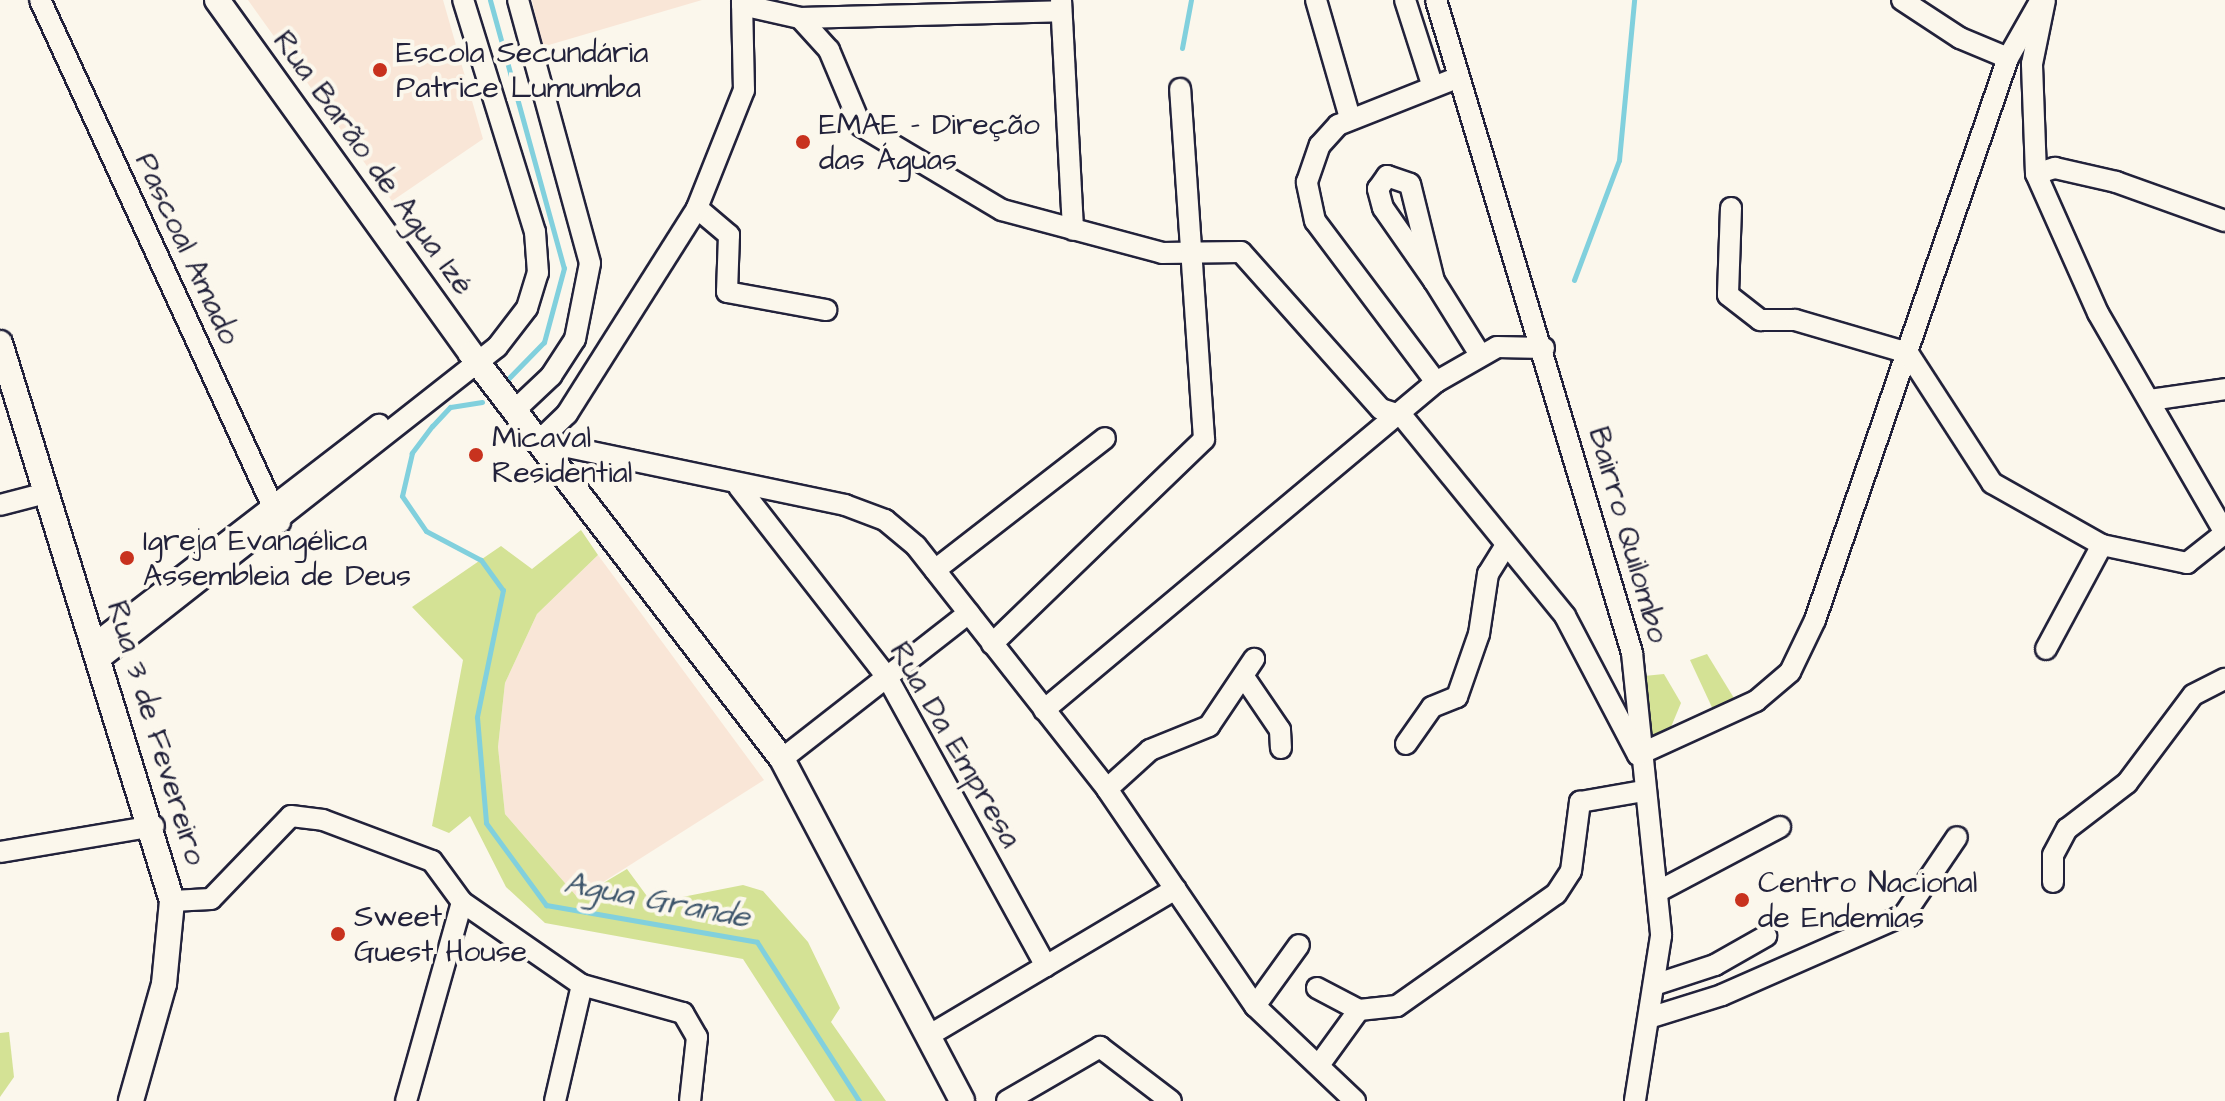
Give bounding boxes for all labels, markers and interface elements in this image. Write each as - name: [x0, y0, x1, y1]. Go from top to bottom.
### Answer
- street label: Rua Barão de Agua Izé: [265, 24, 481, 302]
- place label: Escola Secundária Patrice Lumumba: [396, 35, 648, 106]
- marker: Escola Secundária Patrice Lumumba: [371, 61, 389, 79]
- place label: EMAE - Direção das Águas: [819, 107, 1040, 178]
- marker: EMAE - Direção das Águas: [794, 133, 812, 151]
- street label: Pascoal Amado: [127, 147, 247, 351]
- place label: Micaval Residential: [492, 420, 632, 490]
- street label: Bairro Quilombo: [1580, 423, 1676, 647]
- marker: Micaval Residential: [467, 446, 485, 464]
- place label: Igreja Evangélica Assembleia de Deus: [143, 523, 411, 594]
- marker: Igreja Evangélica Assembleia de Deus: [118, 549, 136, 567]
- street label: Rua 3 de Fevereiro: [99, 597, 213, 869]
- street label: Rua Da Empresa: [882, 636, 1028, 854]
- water label: Agua Grande: [561, 864, 753, 938]
- place label: Centro Nacional de Endemias: [1758, 865, 1977, 936]
- marker: Centro Nacional de Endemias: [1733, 891, 1751, 909]
- place label: Sweet Guest House: [354, 899, 527, 970]
- marker: Sweet Guest House: [329, 925, 347, 943]

